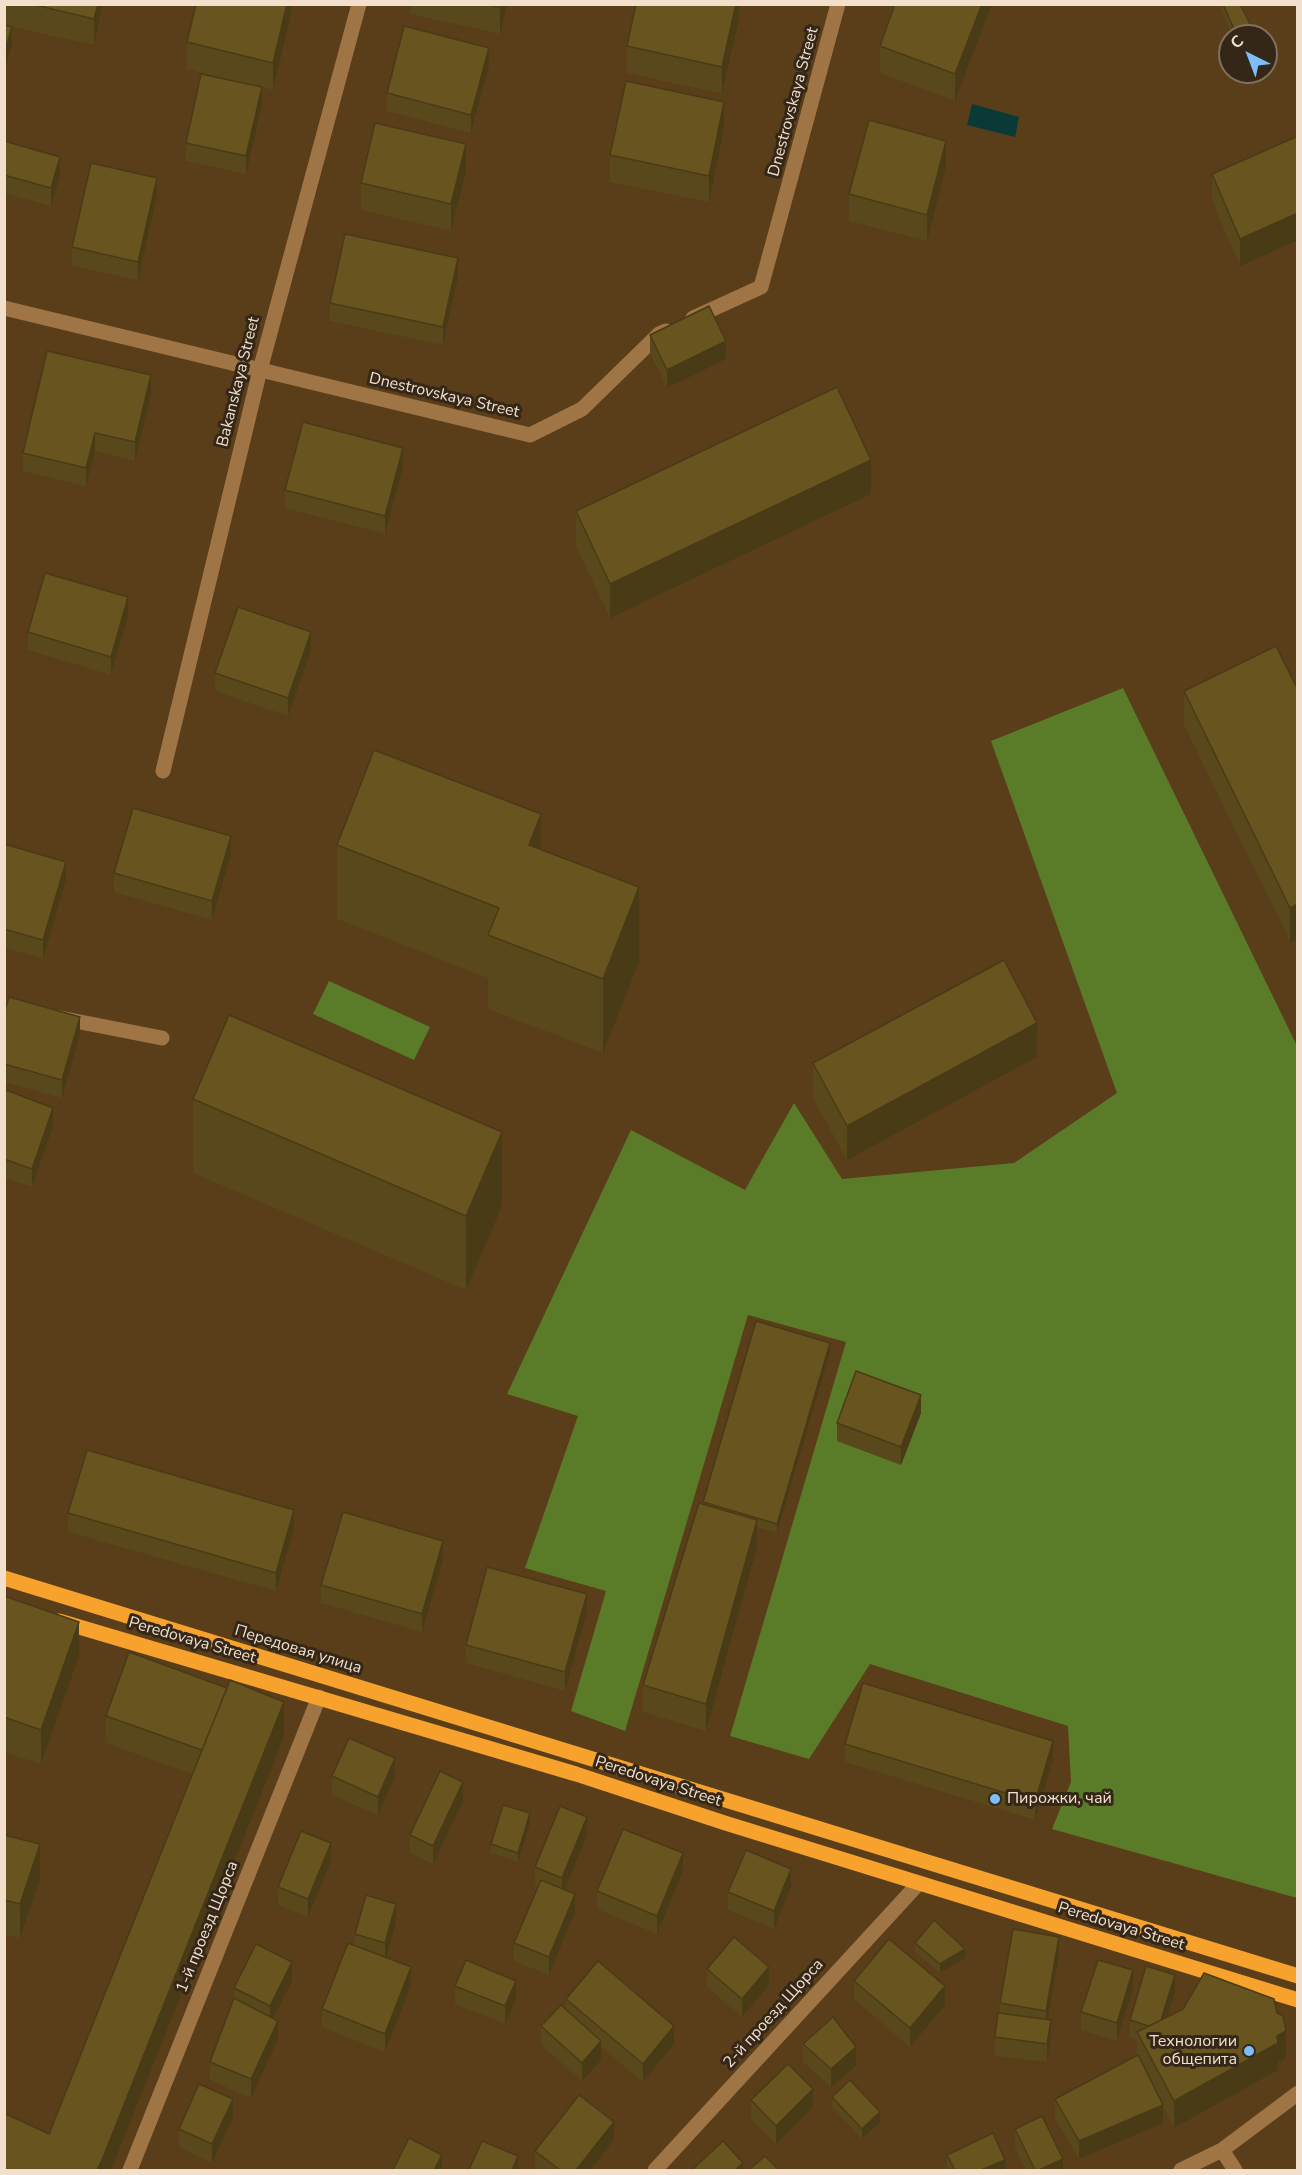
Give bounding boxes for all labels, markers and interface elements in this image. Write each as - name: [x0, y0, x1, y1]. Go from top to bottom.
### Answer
- north arrow: [1218, 24, 1278, 84]
- street label: Dnestrovskaya Street: [765, 25, 823, 179]
- text: С: [1226, 30, 1249, 54]
- street label: Bakanskaya Street: [214, 315, 264, 449]
- street label: Dnestrovskaya Street: [367, 369, 521, 423]
- street label: Peredovaya Street: [126, 1614, 258, 1668]
- street label: Передовая улица: [232, 1621, 364, 1679]
- street label: Peredovaya Street: [593, 1753, 723, 1811]
- place label: Пирожки, чай: [1007, 1789, 1112, 1809]
- marker: Пирожки, чай: [988, 1792, 1002, 1806]
- street label: 1-й проезд Щорса: [173, 1858, 243, 1996]
- street label: Peredovaya Street: [1055, 1899, 1187, 1955]
- street label: 2-й проезд Щорса: [720, 1955, 828, 2073]
- place label: Технологии общепита: [1149, 2032, 1237, 2070]
- marker: Технологии общепита: [1242, 2044, 1256, 2058]

